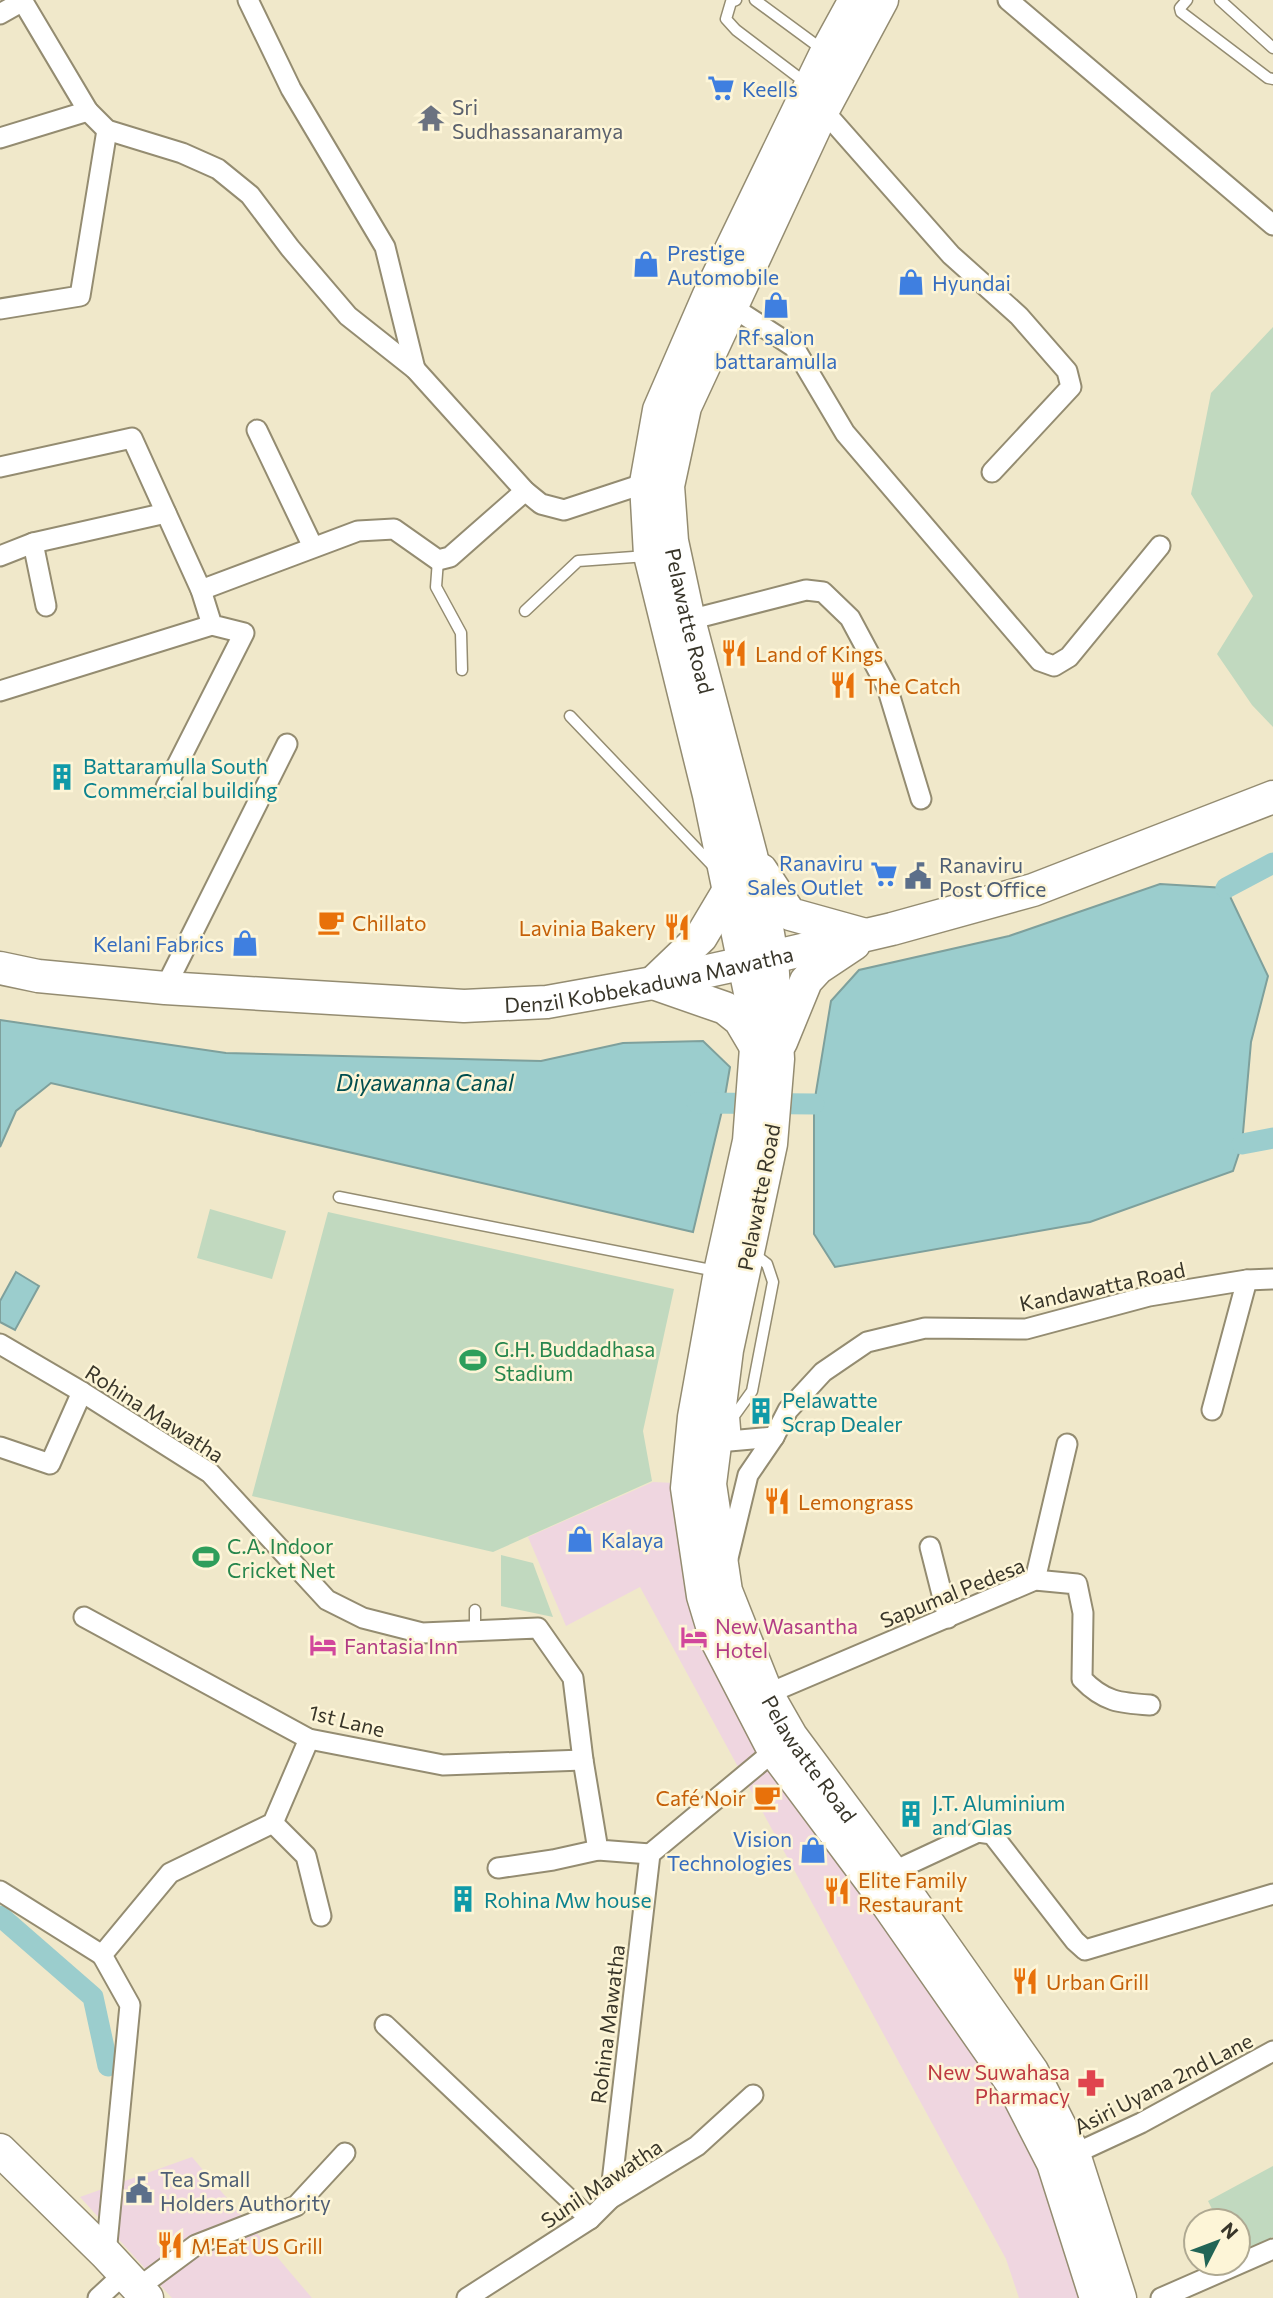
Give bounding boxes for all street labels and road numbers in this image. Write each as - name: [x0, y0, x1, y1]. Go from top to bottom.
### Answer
- street label: Pelawatte Road: [661, 545, 720, 696]
- street label: Denzil Kobbekaduwa Mawatha: [504, 940, 795, 1017]
- street label: Pelawatte Road: [732, 1122, 784, 1272]
- street label: Kandawatta Road: [1017, 1256, 1187, 1316]
- street label: Rohina Mawatha: [81, 1359, 229, 1467]
- street label: Sapumal Pedesa: [876, 1552, 1028, 1632]
- street label: Pelawatte Road: [758, 1690, 863, 1827]
- street label: 1st Lane: [307, 1699, 387, 1741]
- street label: Rohina Mawatha: [585, 1943, 629, 2105]
- street label: Asiri Uyana 2nd Lane: [1069, 2027, 1257, 2139]
- street label: Sunil Mawatha: [536, 2133, 666, 2233]

